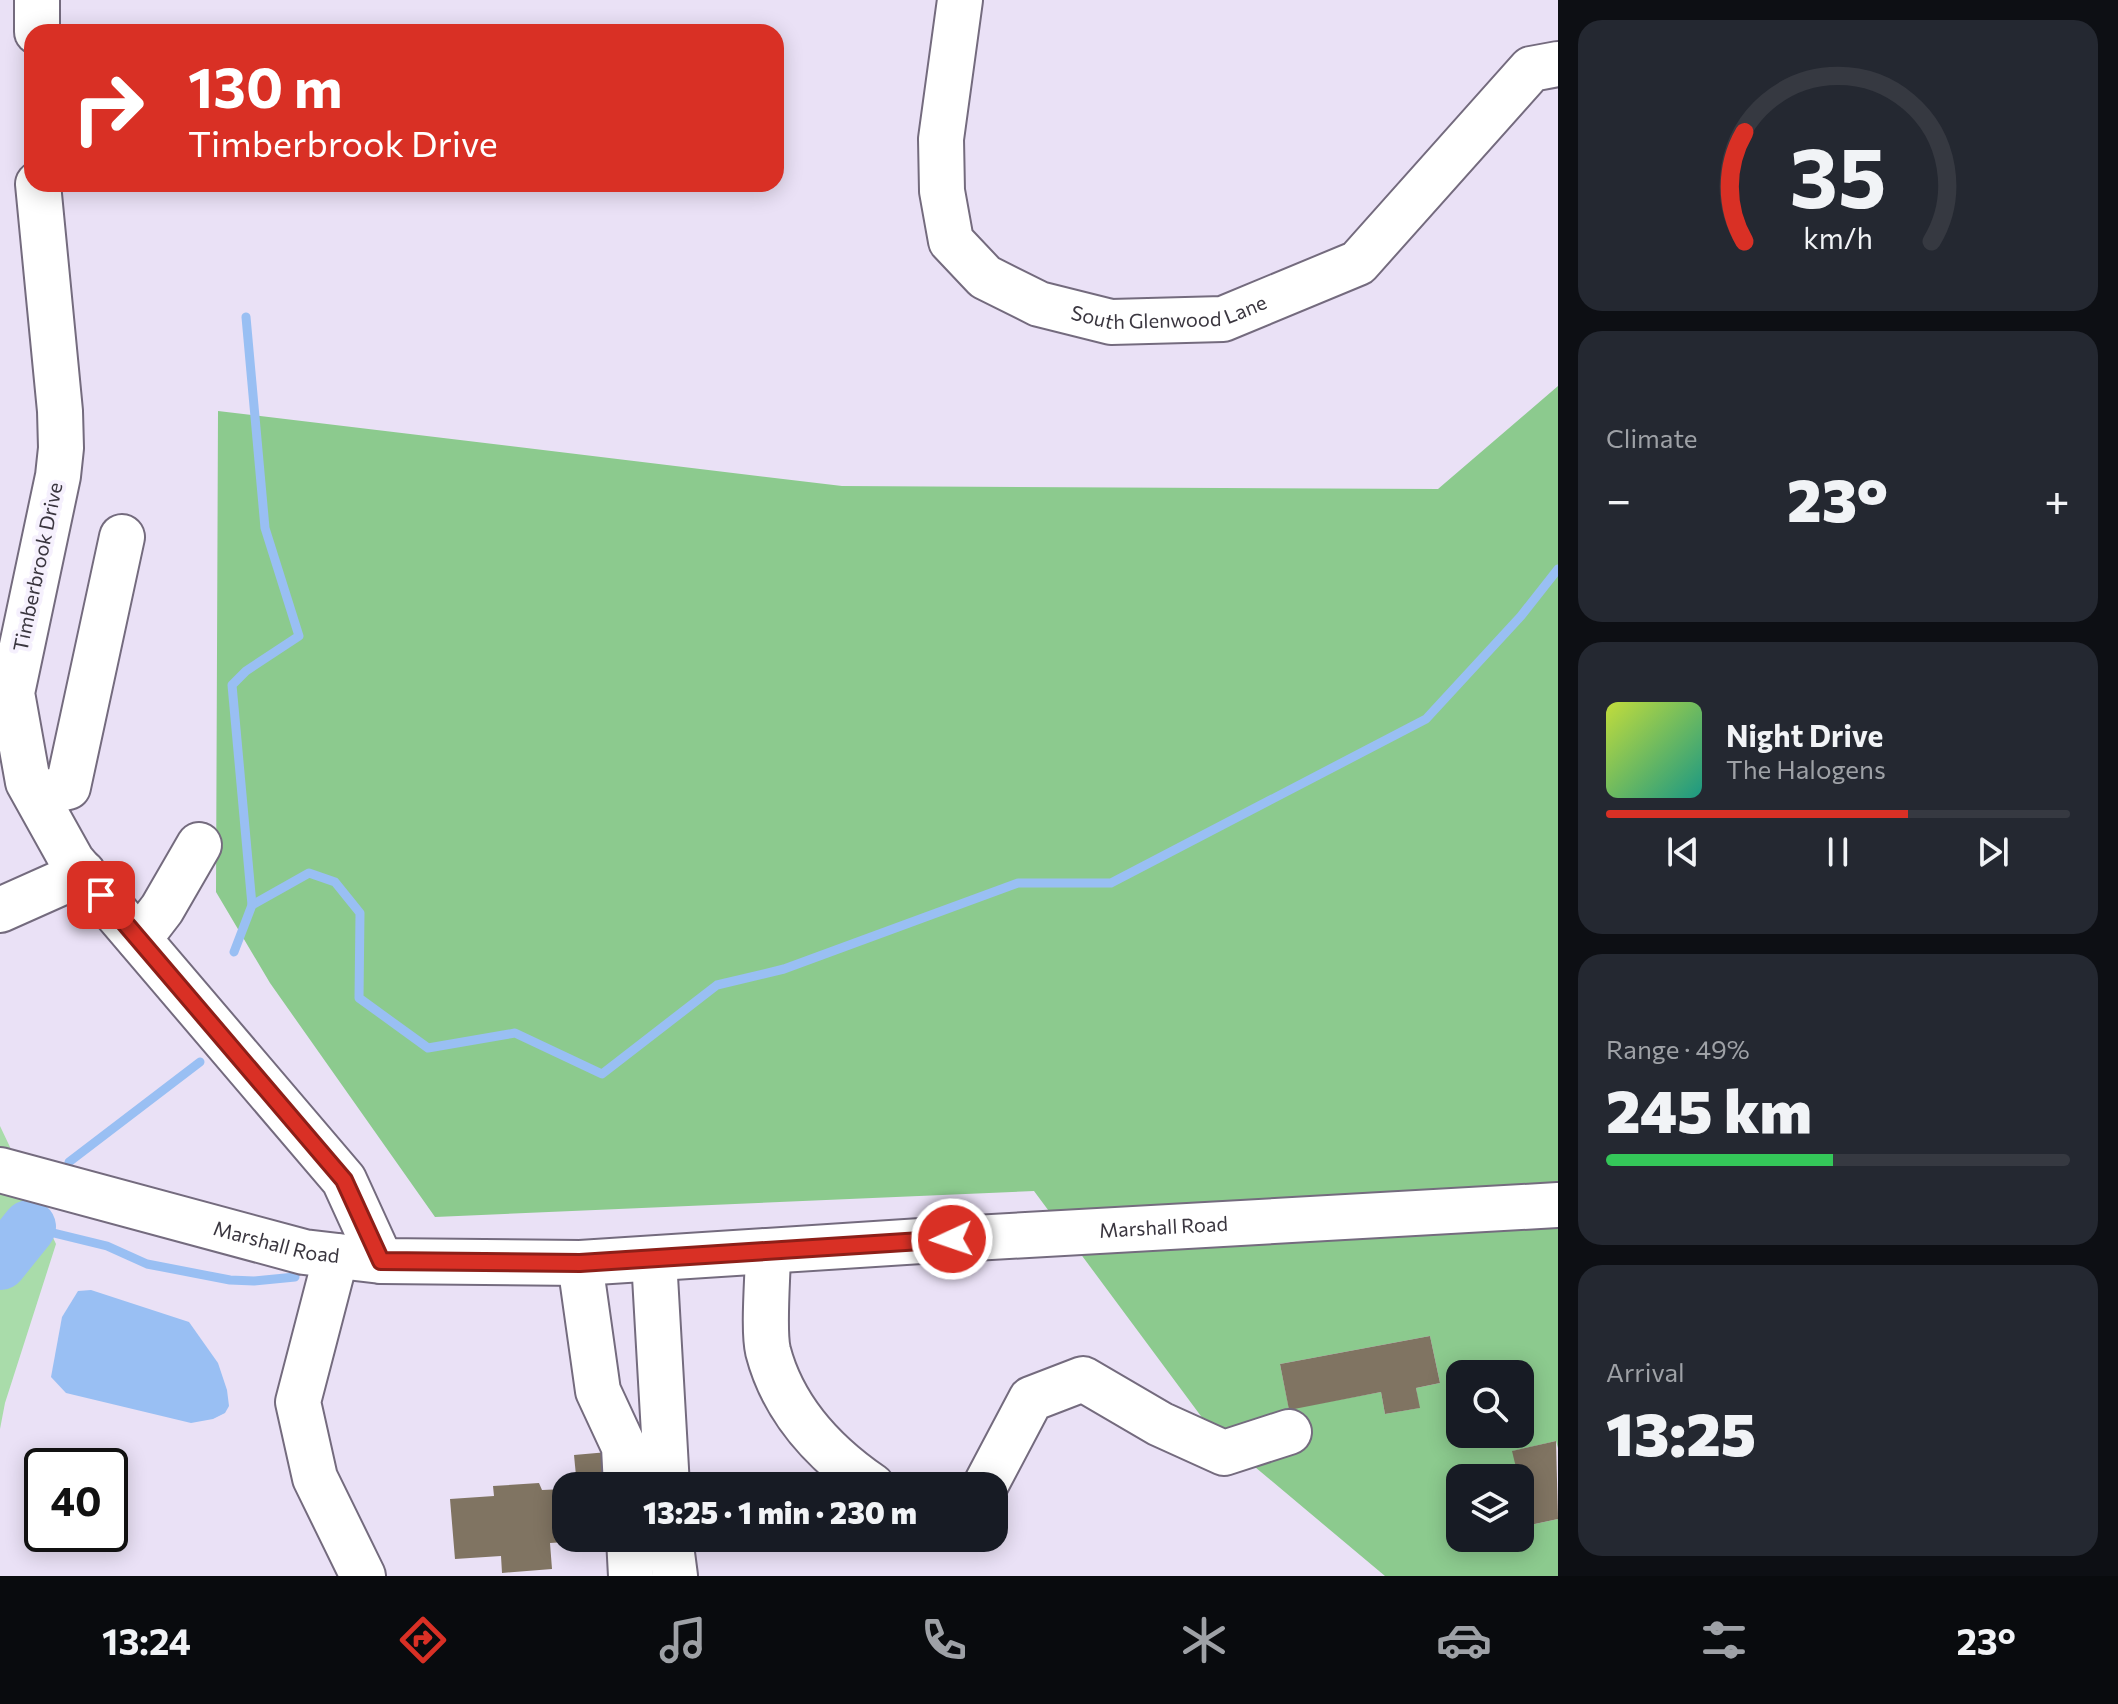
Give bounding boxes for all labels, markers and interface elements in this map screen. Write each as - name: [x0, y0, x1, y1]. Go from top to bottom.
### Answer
- text: 130 m: [188, 51, 343, 120]
- icon: right: [56, 56, 160, 160]
- text: Timberbrook Drive: [188, 120, 498, 164]
- text: 35: [1790, 122, 1886, 224]
- text: km/h: [1803, 220, 1873, 255]
- street label: South Glenwood Lane: [1069, 289, 1270, 333]
- text: Climate: [1606, 422, 1698, 453]
- text: 23°: [1787, 461, 1888, 534]
- text: −: [1606, 471, 1631, 525]
- text: +: [2044, 471, 2070, 525]
- street label: Timberbrook Drive: [7, 480, 67, 653]
- text: Night Drive: [1726, 716, 1883, 753]
- text: The Halogens: [1726, 753, 1886, 784]
- icon: previous: [1661, 830, 1705, 874]
- icon: pause: [1816, 830, 1860, 874]
- icon: next: [1971, 830, 2015, 874]
- pin: [67, 861, 135, 929]
- icon: arrive: [79, 873, 123, 917]
- text: Range · 49%: [1606, 1033, 1750, 1064]
- text: 245 km: [1606, 1072, 1812, 1145]
- position arrow: [910, 1197, 994, 1281]
- street label: Marshall Road: [1098, 1211, 1228, 1242]
- street label: Marshall Road: [211, 1215, 341, 1267]
- text: Arrival: [1606, 1356, 1685, 1387]
- map controls: [1446, 1360, 1534, 1552]
- button: search: [1446, 1360, 1534, 1448]
- text: 13:25: [1606, 1395, 1756, 1468]
- speed limit sign: 40: [24, 1448, 128, 1552]
- button: layers: [1446, 1464, 1534, 1552]
- text: 13:25 · 1 min · 230 m: [643, 1493, 917, 1530]
- icon: directions: [395, 1612, 451, 1668]
- icon: music: [655, 1612, 711, 1668]
- icon: phone: [916, 1612, 972, 1668]
- icon: climate: [1176, 1612, 1232, 1668]
- icon: car: [1436, 1612, 1492, 1668]
- icon: filters: [1696, 1612, 1752, 1668]
- text: 13:24: [102, 1618, 191, 1662]
- text: 23°: [1956, 1618, 2016, 1662]

